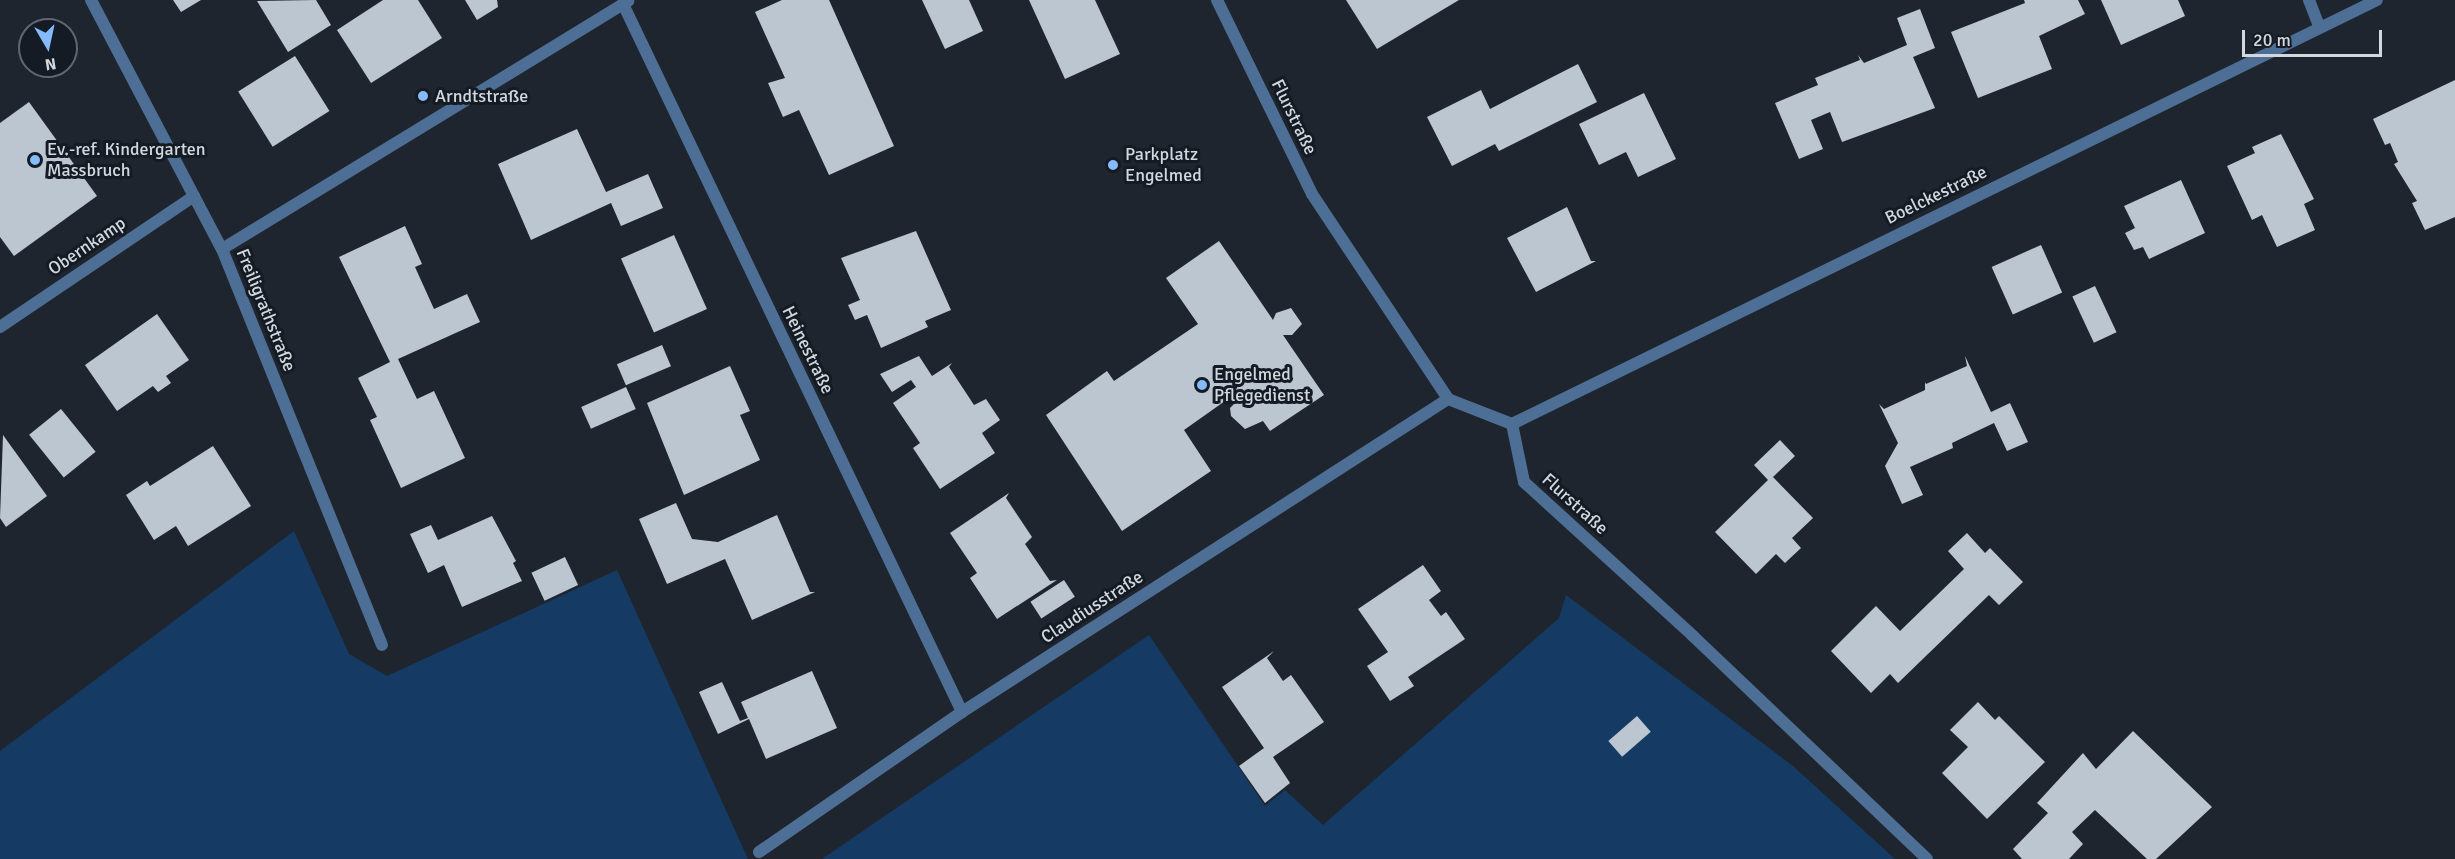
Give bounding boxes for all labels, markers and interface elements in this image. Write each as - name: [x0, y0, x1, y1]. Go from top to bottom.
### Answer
- north arrow: [18, 18, 78, 78]
- scale bar: [2245, 18, 2384, 56]
- text: 20 m: [2253, 29, 2291, 51]
- text: N: [43, 53, 58, 75]
- street label: Flurstraße: [1267, 76, 1321, 158]
- place label: Arndtstraße: [435, 85, 528, 107]
- marker: Arndtstraße: [416, 89, 430, 103]
- place label: Ev.-ref. Kindergarten Massbruch: [47, 139, 206, 182]
- place label: Parkplatz Engelmed: [1125, 144, 1202, 186]
- marker: Ev.-ref. Kindergarten Massbruch: [28, 153, 42, 167]
- marker: Parkplatz Engelmed: [1106, 158, 1120, 172]
- street label: Boelckestraße: [1882, 161, 1990, 229]
- street label: Obernkamp: [44, 212, 130, 280]
- street label: Freiligrathstraße: [232, 246, 300, 374]
- street label: Heinestraße: [777, 303, 839, 397]
- place label: Engelmed Pflegedienst: [1214, 364, 1310, 406]
- marker: Engelmed Pflegedienst: [1195, 378, 1209, 392]
- street label: Flurstraße: [1538, 469, 1612, 539]
- street label: Claudiusstraße: [1037, 566, 1147, 648]

